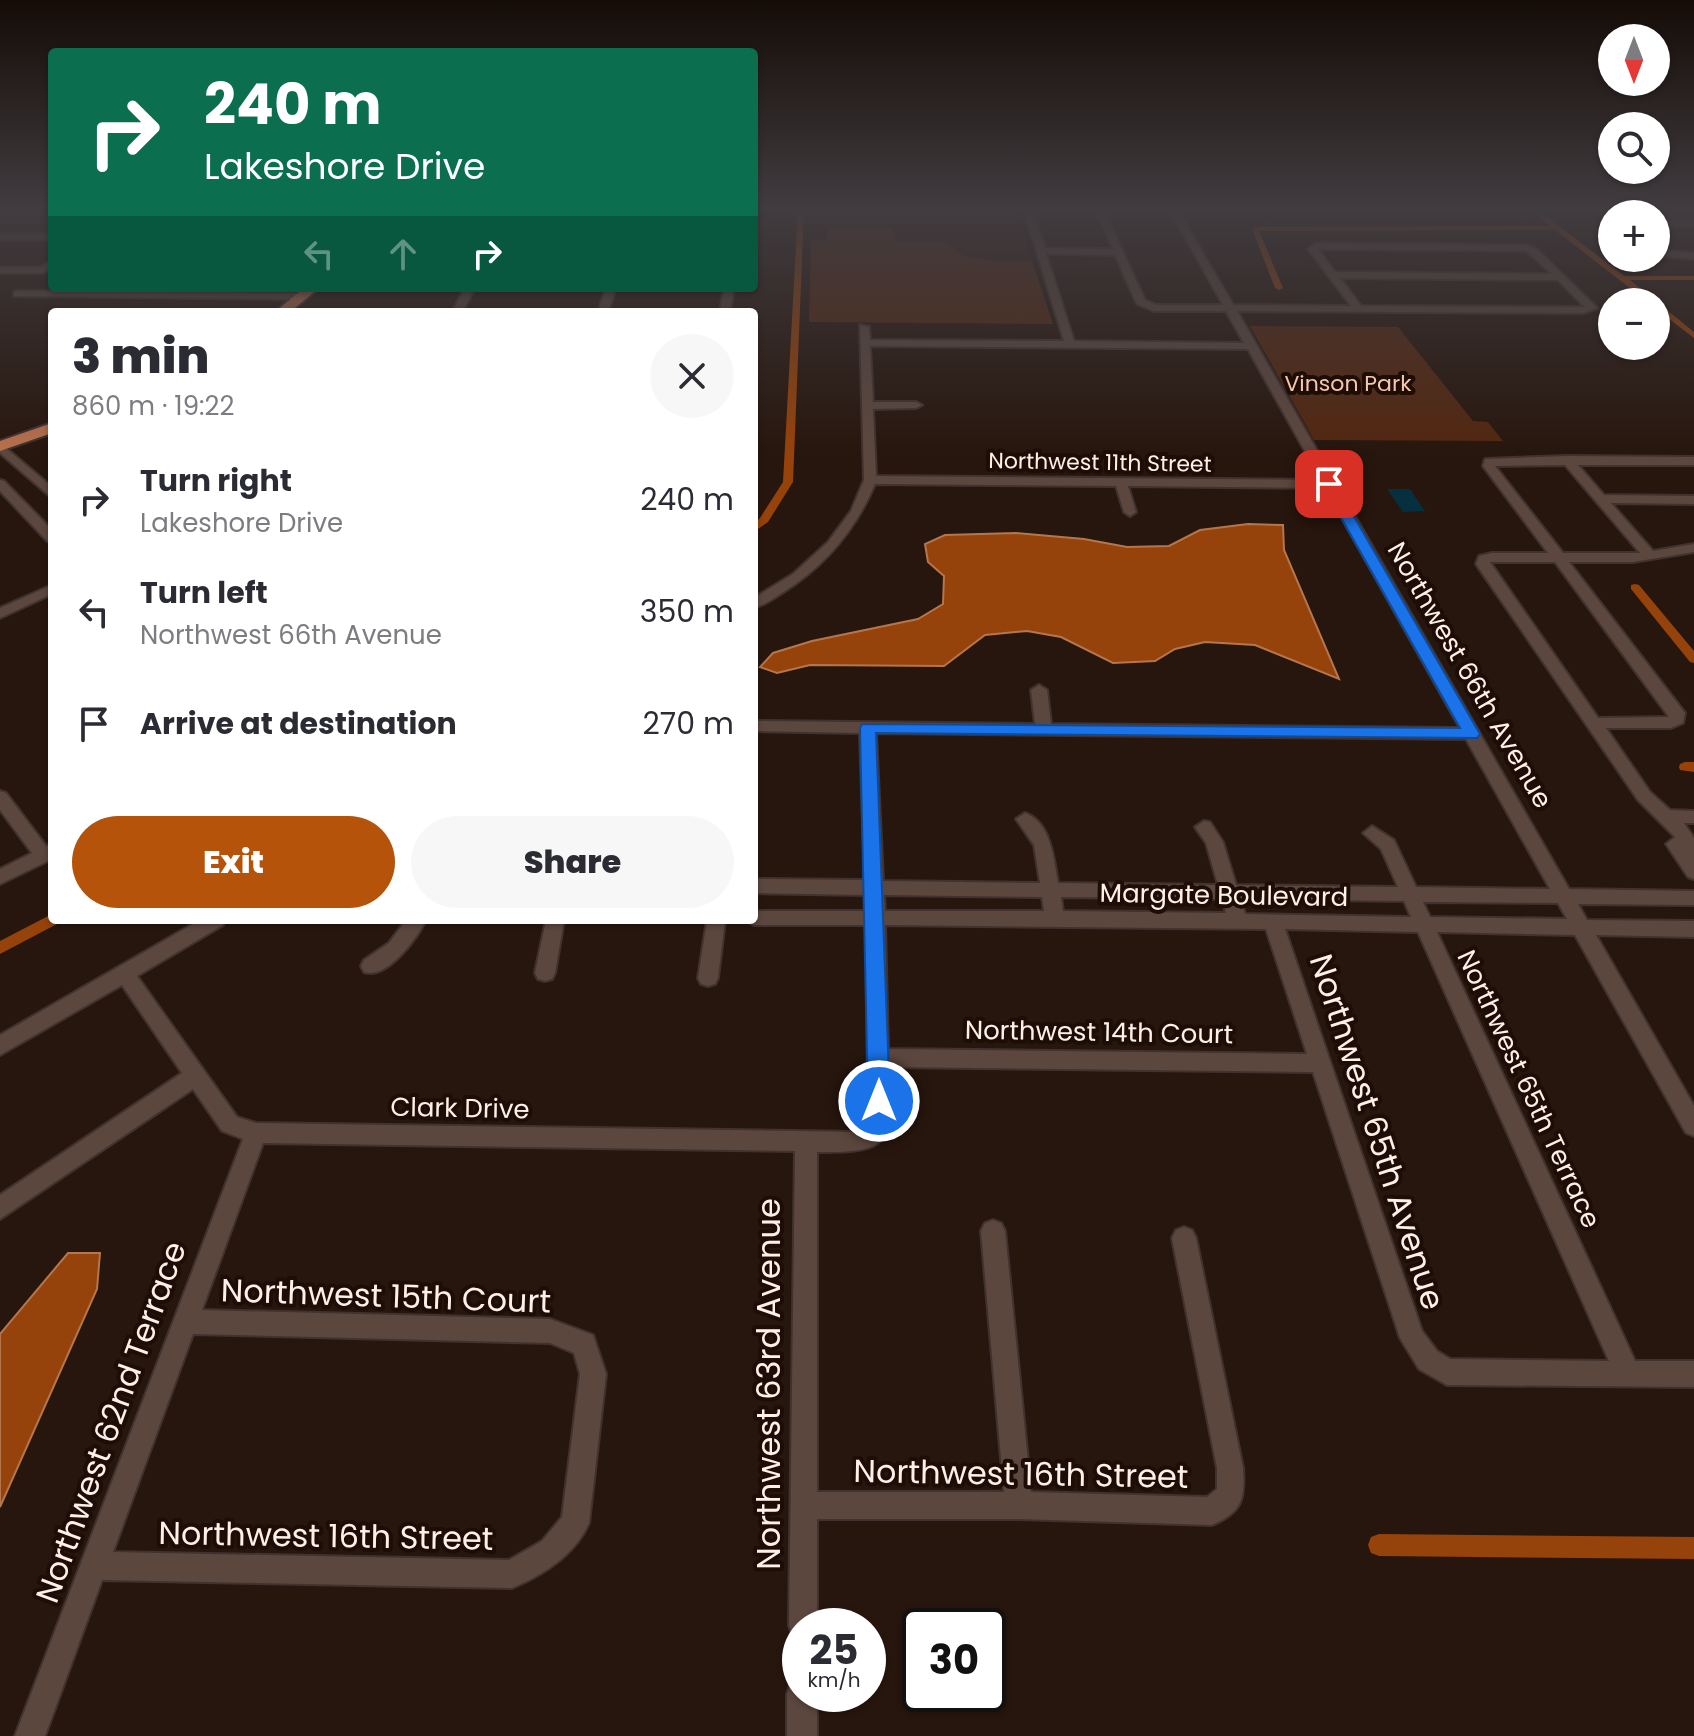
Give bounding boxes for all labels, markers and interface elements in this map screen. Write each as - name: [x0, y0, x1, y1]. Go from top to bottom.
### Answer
- north arrow: [1598, 24, 1670, 96]
- map controls: [1598, 24, 1670, 360]
- text: 240 m: [204, 65, 382, 144]
- icon: right: [72, 80, 176, 184]
- button: search: [1598, 112, 1670, 184]
- text: Lakeshore Drive: [204, 141, 485, 192]
- button: +: [1598, 200, 1670, 272]
- icon: left: [297, 232, 341, 276]
- icon: ahead: [381, 232, 425, 276]
- icon: right: [465, 232, 509, 276]
- button: −: [1598, 288, 1670, 360]
- text: 3 min: [72, 323, 209, 390]
- button: close: [650, 334, 734, 418]
- park label: Vinson Park: [1284, 368, 1412, 399]
- text: 860 m · 19:22: [72, 388, 235, 424]
- street label: Northwest 11th Street: [988, 445, 1212, 480]
- pin: [1295, 450, 1363, 518]
- text: Turn right: [140, 459, 292, 502]
- icon: arrive: [1307, 462, 1351, 506]
- icon: right: [72, 478, 116, 522]
- text: 240 m: [640, 478, 734, 521]
- text: Lakeshore Drive: [140, 505, 343, 541]
- street label: Northwest 66th Avenue: [1379, 535, 1561, 815]
- text: Turn left: [140, 571, 268, 614]
- icon: left: [72, 590, 116, 634]
- text: 350 m: [640, 590, 734, 633]
- text: Northwest 66th Avenue: [140, 617, 442, 653]
- icon: arrive: [72, 702, 116, 746]
- text: Arrive at destination: [140, 702, 457, 745]
- text: 270 m: [643, 702, 734, 745]
- button: Exit: [72, 816, 395, 908]
- button: Share: [411, 816, 734, 908]
- street label: Margate Boulevard: [1099, 875, 1349, 915]
- street label: Northwest 65th Terrace: [1449, 944, 1609, 1234]
- street label: Northwest 65th Avenue: [1299, 948, 1456, 1315]
- street label: Northwest 14th Court: [965, 1012, 1233, 1052]
- position arrow: [837, 1059, 921, 1143]
- street label: Clark Drive: [390, 1089, 530, 1127]
- street label: Northwest 63rd Avenue: [746, 1198, 791, 1570]
- street label: Northwest 62nd Terrace: [24, 1235, 197, 1609]
- street label: Northwest 15th Court: [220, 1267, 552, 1324]
- street label: Northwest 16th Street: [853, 1448, 1189, 1499]
- street label: Northwest 16th Street: [158, 1510, 494, 1561]
- speed limit sign: 30: [902, 1608, 1006, 1712]
- text: 25: [810, 1622, 858, 1678]
- text: km/h: [807, 1666, 861, 1694]

